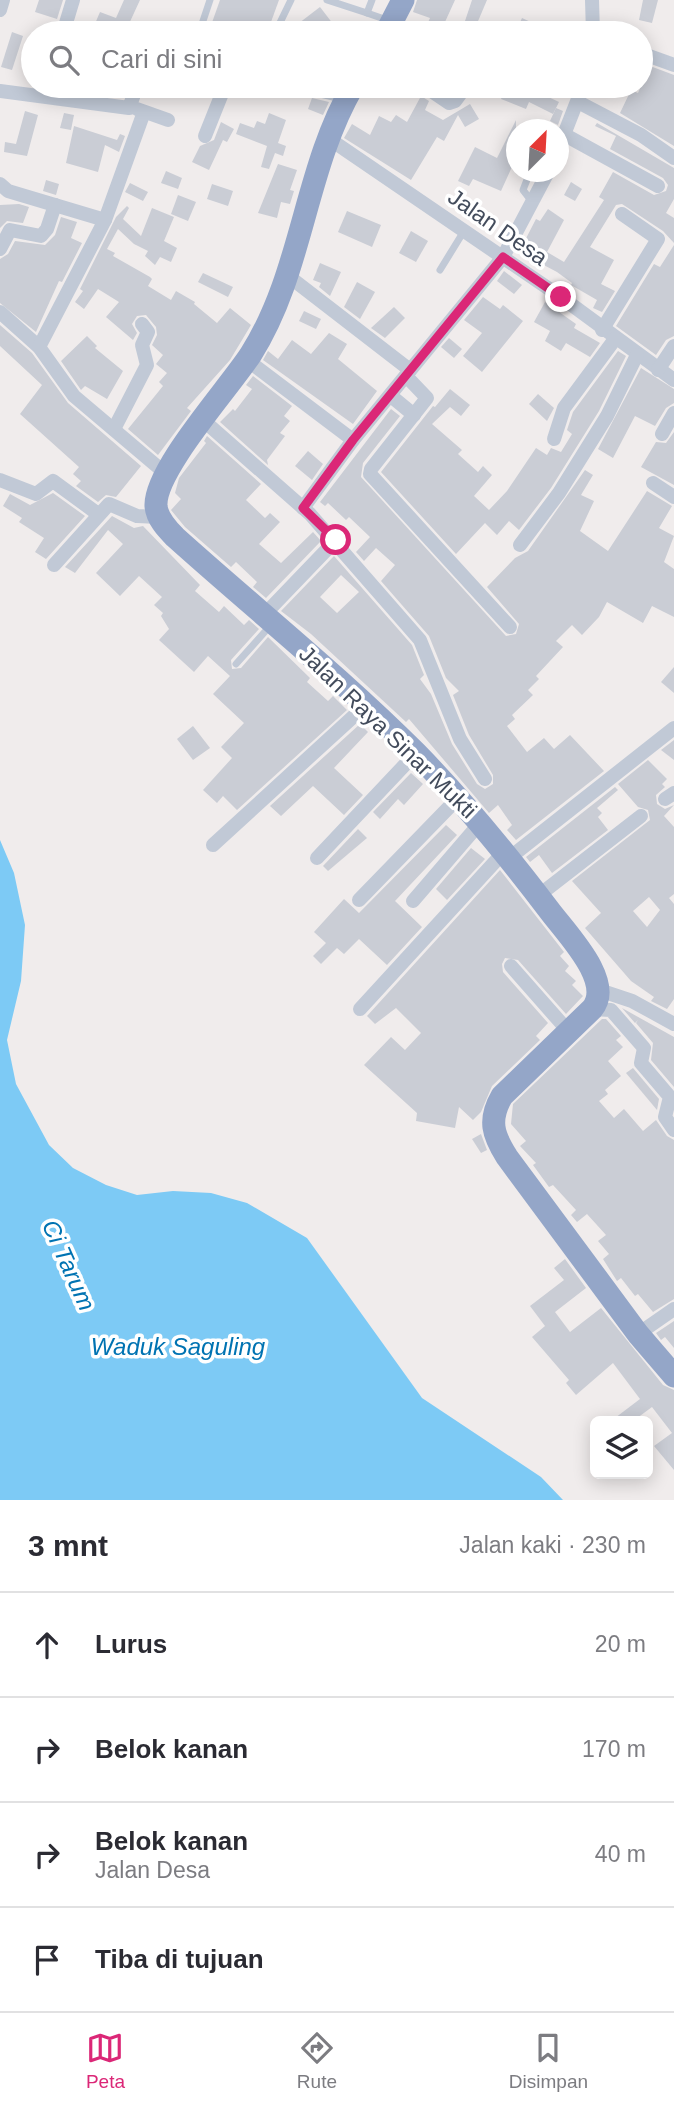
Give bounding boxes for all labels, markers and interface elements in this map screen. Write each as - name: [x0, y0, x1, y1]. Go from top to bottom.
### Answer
- search box: [21, 21, 653, 98]
- icon: search: [45, 41, 83, 79]
- text: Cari di sini: [101, 44, 222, 74]
- north arrow: [506, 119, 569, 182]
- street label: Jalan Desa: [443, 183, 553, 271]
- route end: [545, 281, 576, 312]
- route start: [320, 524, 351, 555]
- street label: Jalan Raya Sinar Mukti: [294, 641, 482, 823]
- water label: Ci Tarum: [37, 1215, 101, 1315]
- water label: Waduk Saguling: [91, 1333, 266, 1360]
- map controls: [590, 1416, 653, 1479]
- button: layers: [590, 1416, 653, 1479]
- text: 3 mnt: [28, 1529, 108, 1562]
- text: Jalan kaki · 230 m: [459, 1532, 646, 1558]
- icon: ahead: [28, 1626, 66, 1664]
- text: Lurus: [95, 1629, 167, 1659]
- text: 20 m: [595, 1631, 646, 1657]
- icon: right: [28, 1731, 66, 1769]
- text: Belok kanan: [95, 1734, 248, 1764]
- text: 170 m: [582, 1736, 646, 1762]
- text: Belok kanan: [95, 1826, 248, 1856]
- icon: right: [28, 1836, 66, 1874]
- text: 40 m: [595, 1841, 646, 1867]
- text: Jalan Desa: [95, 1857, 210, 1883]
- icon: arrive: [28, 1941, 66, 1979]
- text: Tiba di tujuan: [95, 1944, 264, 1974]
- tab: Peta: [86, 2029, 125, 2093]
- tab: Rute: [297, 2029, 337, 2093]
- tab: Disimpan: [509, 2029, 588, 2093]

